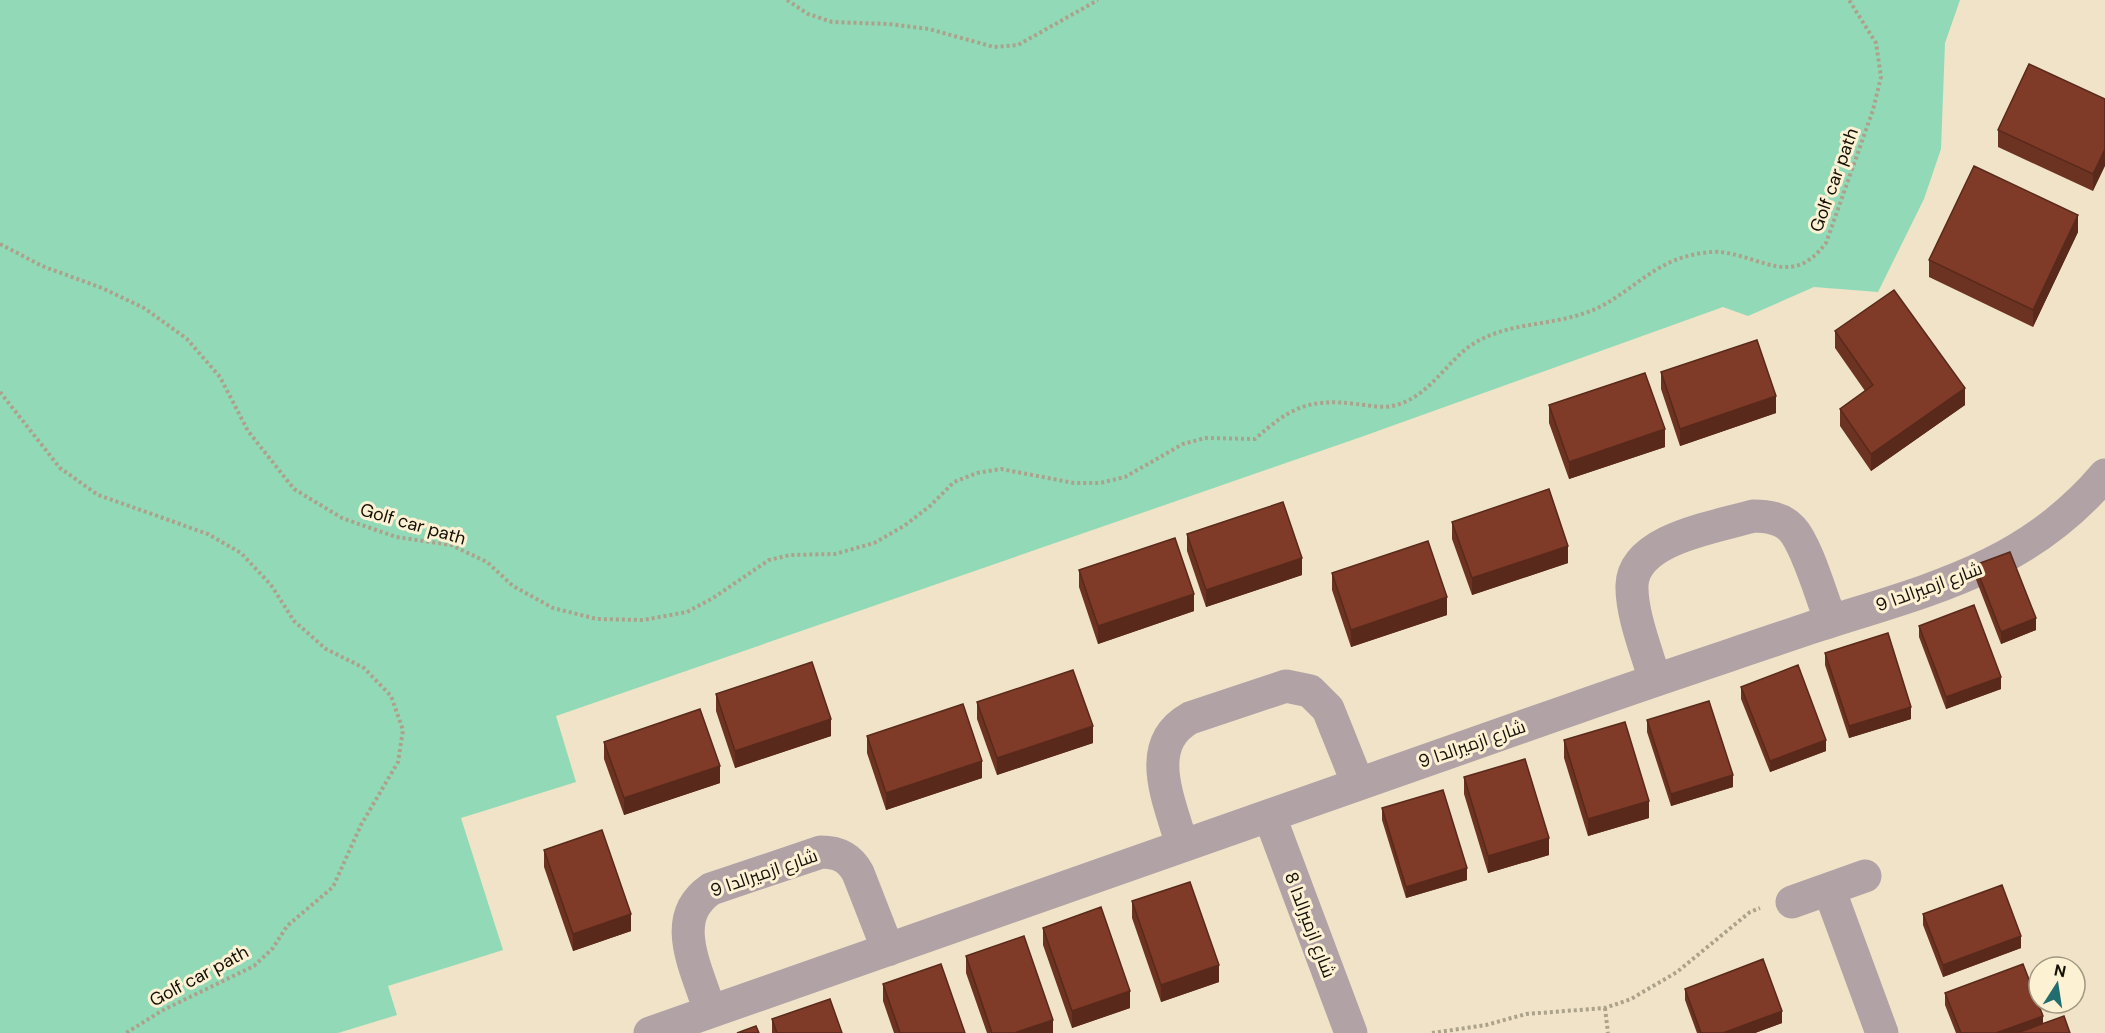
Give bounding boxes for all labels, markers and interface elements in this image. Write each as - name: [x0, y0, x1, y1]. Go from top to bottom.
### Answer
- street label: Golf car path: [1804, 125, 1864, 235]
- street label: Golf car path: [357, 497, 469, 551]
- street label: شارع ازميرالدا 9: [1872, 557, 1986, 617]
- street label: شارع ازميرالدا 9: [1415, 714, 1529, 774]
- street label: شارع ازميرالدا 9: [707, 843, 821, 903]
- street label: شارع ازميرالدا 8: [1279, 869, 1341, 981]
- street label: Golf car path: [145, 940, 253, 1012]
- north arrow: [2027, 955, 2087, 1015]
- text: N: [2052, 959, 2068, 982]

